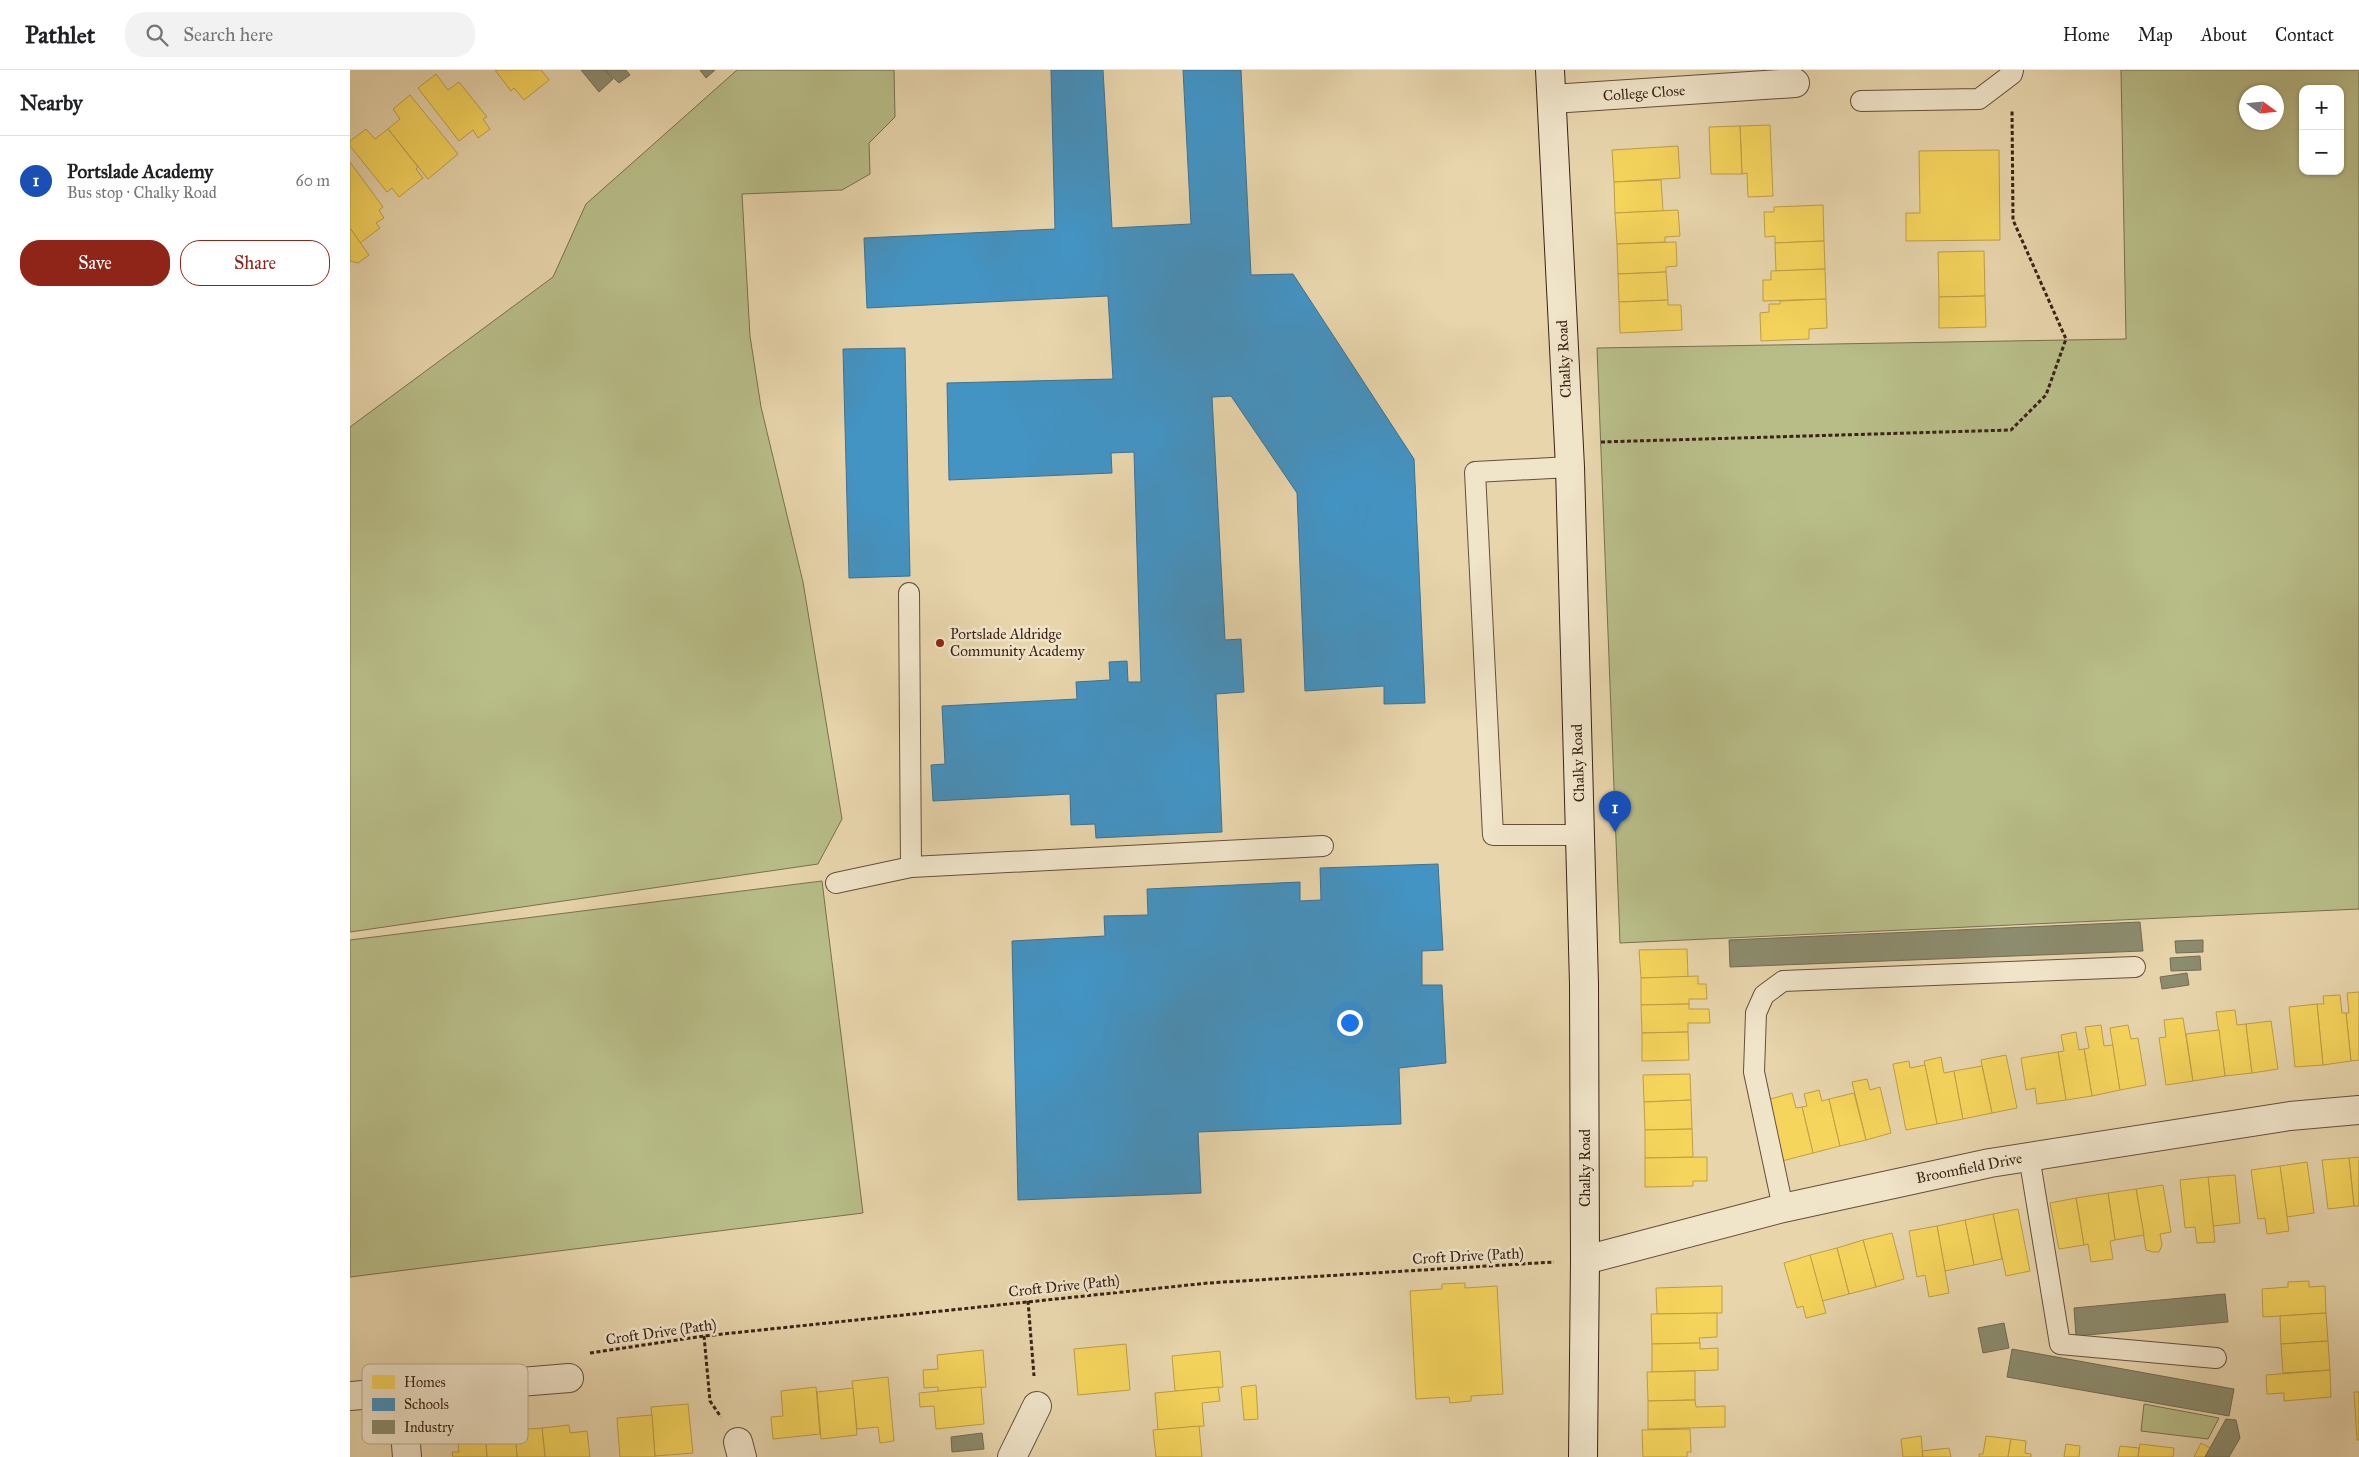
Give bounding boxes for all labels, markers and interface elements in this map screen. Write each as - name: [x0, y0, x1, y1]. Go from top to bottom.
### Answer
- search box: [125, 12, 475, 57]
- text: Pathlet: [25, 20, 95, 50]
- icon: search: [143, 21, 171, 49]
- text: Search here: [183, 23, 273, 46]
- text: Home: [2063, 24, 2110, 46]
- text: Map: [2138, 24, 2173, 46]
- text: About: [2201, 24, 2247, 46]
- text: Contact: [2275, 24, 2334, 46]
- street label: College Close: [1602, 81, 1686, 105]
- north arrow: [2239, 85, 2284, 130]
- map controls: [2299, 85, 2344, 175]
- button: +: [2299, 85, 2344, 130]
- text: Nearby: [20, 90, 83, 116]
- button: −: [2299, 130, 2344, 175]
- text: Portslade Academy: [67, 160, 213, 183]
- text: 1: [33, 171, 39, 190]
- text: 60 m: [296, 171, 330, 190]
- text: Bus stop · Chalky Road: [67, 183, 217, 202]
- button: Save: [20, 240, 170, 286]
- button: Share: [180, 240, 330, 286]
- street label: Chalky Road: [1553, 319, 1575, 398]
- place label: Portslade Aldridge Community Academy: [950, 625, 1085, 660]
- marker: Portslade Aldridge Community Academy: [934, 637, 946, 649]
- street label: Chalky Road: [1568, 723, 1588, 802]
- pin: 1: [1599, 791, 1631, 832]
- your location: [1337, 1010, 1363, 1036]
- street label: Chalky Road: [1576, 1128, 1594, 1207]
- street label: Broomfield Drive: [1914, 1149, 2024, 1187]
- street label: Croft Drive (Path): [1412, 1244, 1524, 1269]
- street label: Croft Drive (Path): [1008, 1271, 1121, 1302]
- street label: Croft Drive (Path): [604, 1315, 718, 1350]
- legend: [362, 1364, 528, 1444]
- text: Homes: [404, 1374, 446, 1391]
- text: Schools: [404, 1396, 449, 1413]
- text: Industry: [404, 1419, 454, 1436]

